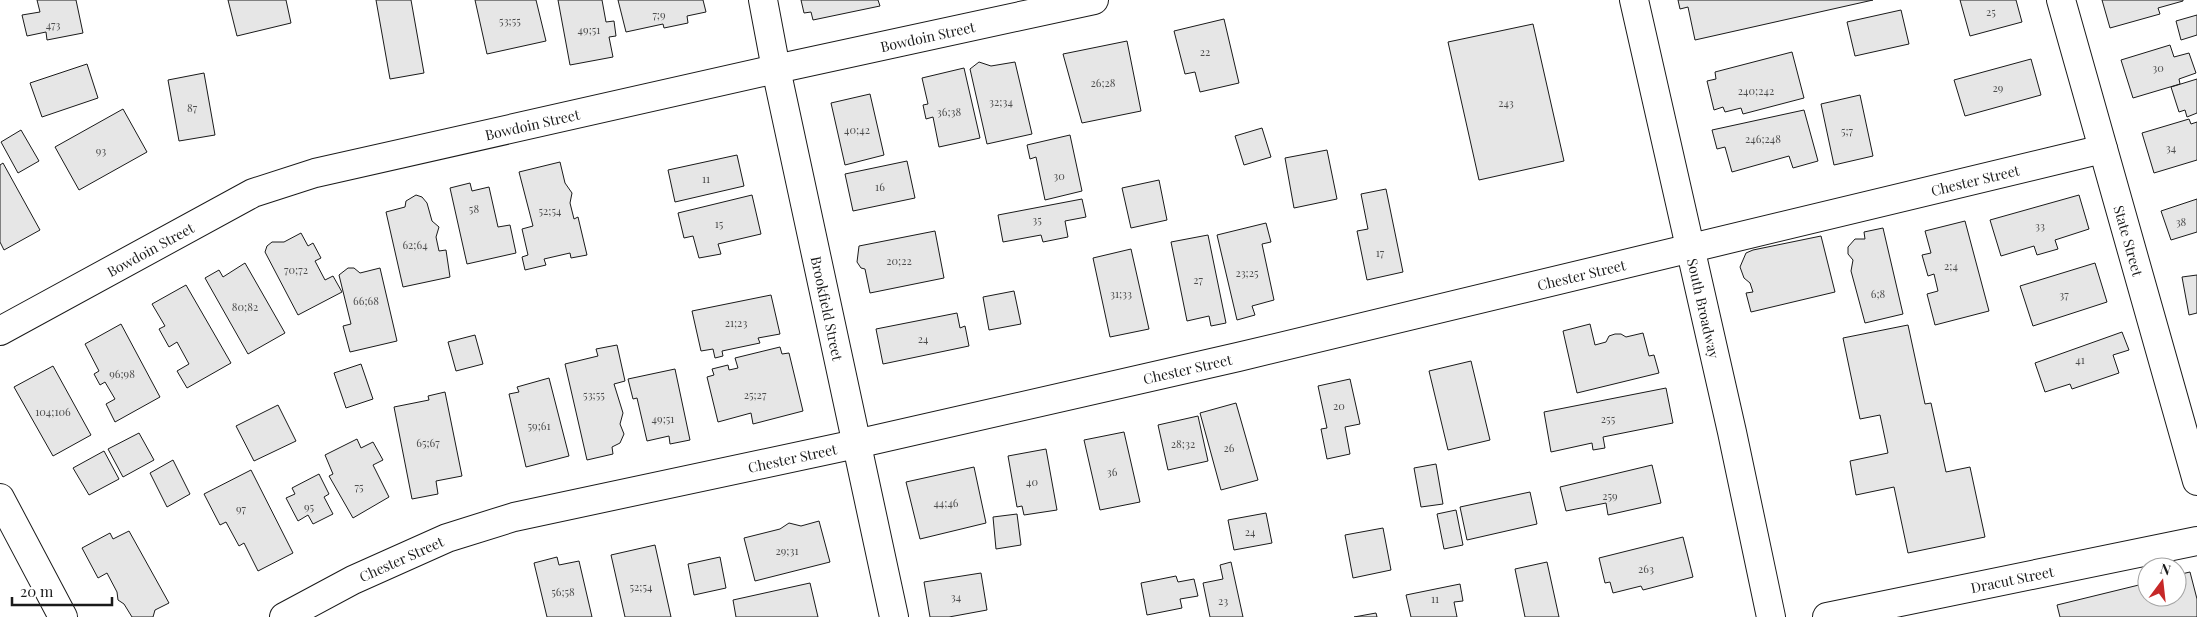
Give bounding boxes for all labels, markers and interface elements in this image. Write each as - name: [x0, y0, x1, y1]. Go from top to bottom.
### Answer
- house number: 25: [1986, 4, 1996, 19]
- house number: 7;9: [652, 7, 666, 22]
- house number: 53;55: [499, 13, 521, 28]
- street label: Bowdoin Street: [878, 16, 978, 56]
- house number: 473: [46, 17, 60, 32]
- house number: 49;51: [578, 22, 600, 37]
- house number: 22: [1200, 44, 1210, 59]
- house number: 30: [2152, 60, 2164, 75]
- house number: 26;28: [1090, 75, 1116, 90]
- house number: 29: [1993, 80, 2004, 95]
- house number: 240;242: [1738, 83, 1774, 98]
- house number: 32;34: [989, 94, 1013, 109]
- house number: 243: [1498, 95, 1514, 110]
- house number: 87: [187, 100, 198, 115]
- street label: Bowdoin Street: [483, 104, 582, 144]
- house number: 36;38: [937, 104, 962, 119]
- house number: 40;42: [844, 122, 870, 137]
- house number: 5;7: [1841, 123, 1854, 138]
- house number: 246;248: [1745, 131, 1781, 146]
- house number: 34: [2166, 140, 2177, 155]
- house number: 93: [96, 143, 106, 158]
- street label: Chester Street: [1929, 160, 2022, 200]
- house number: 30: [1053, 168, 1065, 183]
- house number: 11: [702, 171, 710, 186]
- house number: 16: [875, 179, 885, 194]
- house number: 58: [469, 201, 479, 216]
- house number: 52;54: [539, 203, 562, 218]
- street label: State Street: [2110, 203, 2148, 279]
- house number: 35: [1032, 212, 1042, 227]
- house number: 38: [2176, 214, 2187, 229]
- house number: 15: [715, 216, 724, 231]
- street label: Bowdoin Street: [103, 217, 198, 281]
- house number: 33: [2035, 218, 2045, 233]
- house number: 62;64: [402, 237, 428, 252]
- house number: 17: [1376, 245, 1385, 260]
- house number: 20;22: [886, 253, 912, 268]
- street label: Brookfield Street: [807, 254, 848, 363]
- street label: Chester Street: [1535, 254, 1628, 294]
- street label: South Broadway: [1683, 256, 1724, 360]
- house number: 2;4: [1944, 258, 1958, 273]
- house number: 70;72: [284, 262, 308, 277]
- house number: 23;25: [1235, 265, 1259, 280]
- house number: 27: [1193, 272, 1203, 287]
- house number: 31;33: [1110, 286, 1132, 301]
- house number: 6;8: [1871, 286, 1886, 301]
- house number: 37: [2059, 287, 2069, 302]
- house number: 66;68: [353, 293, 379, 308]
- house number: 80;82: [232, 299, 258, 314]
- house number: 21;23: [725, 315, 747, 330]
- house number: 24: [918, 331, 929, 346]
- street label: Chester Street: [1141, 349, 1235, 388]
- house number: 41: [2075, 352, 2085, 367]
- house number: 96;98: [109, 366, 135, 381]
- house number: 53;55: [583, 387, 605, 402]
- house number: 25;27: [744, 387, 767, 402]
- house number: 20: [1333, 398, 1345, 413]
- house number: 104;106: [35, 404, 71, 419]
- house number: 49;51: [652, 411, 674, 426]
- house number: 255: [1601, 411, 1616, 426]
- house number: 59;61: [527, 418, 551, 433]
- house number: 65;67: [416, 435, 440, 450]
- house number: 28;32: [1171, 436, 1195, 451]
- street label: Chester Street: [746, 439, 839, 476]
- house number: 26: [1224, 440, 1235, 455]
- house number: 36: [1107, 464, 1118, 479]
- house number: 40: [1026, 474, 1038, 489]
- house number: 75: [354, 479, 364, 494]
- house number: 259: [1602, 488, 1618, 503]
- house number: 44;46: [933, 495, 959, 510]
- house number: 95: [304, 499, 315, 514]
- house number: 97: [236, 501, 247, 516]
- house number: 24: [1245, 524, 1256, 539]
- street label: Chester Street: [356, 531, 447, 586]
- house number: 29;31: [775, 543, 799, 558]
- north arrow: [2137, 557, 2187, 607]
- text: N: [2158, 558, 2173, 579]
- house number: 263: [1638, 561, 1654, 576]
- street label: Dracut Street: [1969, 561, 2056, 597]
- scale bar: [12, 574, 112, 606]
- house number: 52;54: [630, 579, 653, 594]
- text: 20 m: [20, 581, 54, 601]
- house number: 56;58: [551, 584, 575, 599]
- house number: 34: [951, 589, 962, 604]
- house number: 11: [1431, 591, 1439, 606]
- house number: 23: [1218, 593, 1228, 608]

